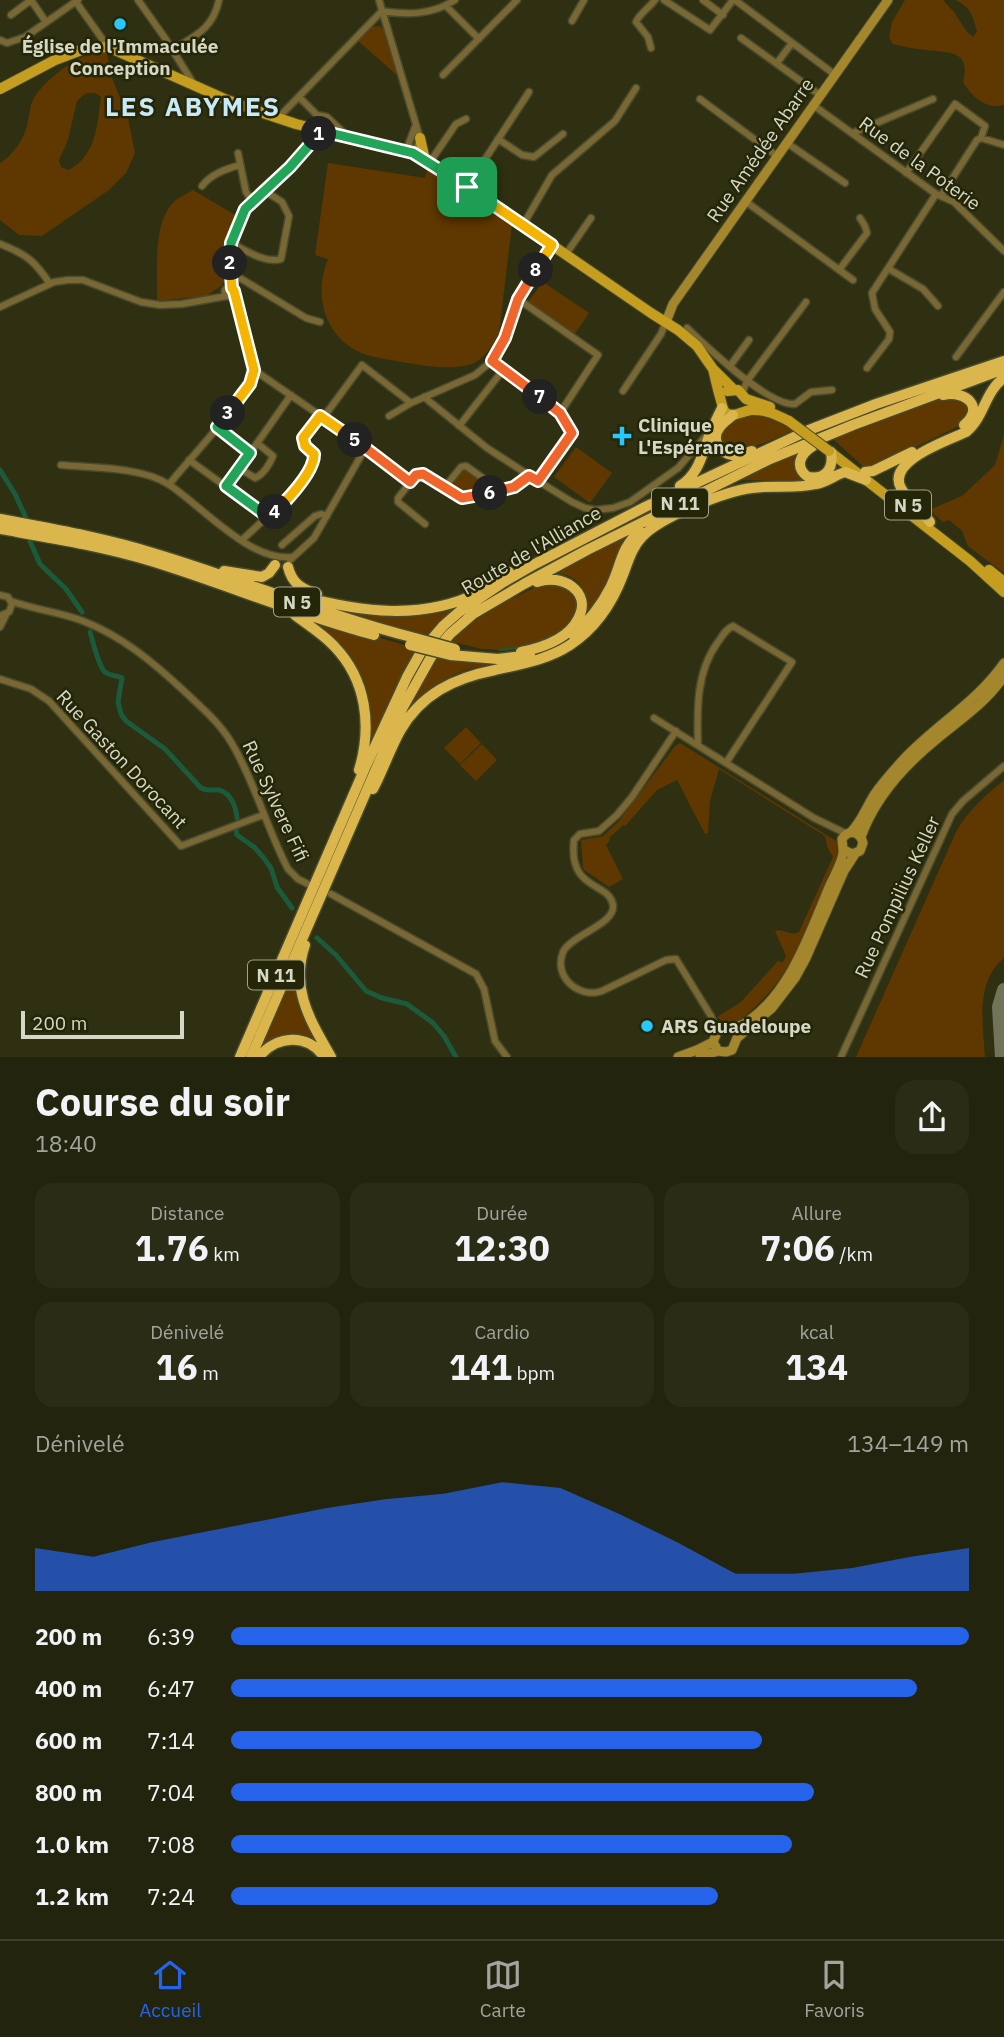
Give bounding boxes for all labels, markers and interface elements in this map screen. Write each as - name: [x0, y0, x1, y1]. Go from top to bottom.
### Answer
- marker: Église de l'Immaculée Conception: [112, 16, 128, 32]
- place label: Église de l'Immaculée Conception: [22, 34, 218, 80]
- street label: Rue Amédée Abarre: [701, 73, 819, 227]
- district label: LES ABYMES: [105, 89, 281, 123]
- street label: Rue de la Poterie: [854, 111, 986, 215]
- pin: 1: [302, 116, 336, 152]
- text: 1: [313, 121, 324, 145]
- pin: [437, 157, 497, 217]
- icon: arrive: [448, 168, 486, 206]
- pin: 2: [212, 246, 247, 280]
- text: 2: [224, 250, 235, 274]
- pin: 8: [518, 252, 554, 288]
- text: 8: [530, 257, 541, 281]
- pin: 7: [522, 380, 558, 414]
- text: 7: [534, 384, 545, 408]
- pin: 3: [210, 396, 246, 430]
- text: 3: [222, 400, 233, 424]
- place label: Clinique L'Espérance: [638, 413, 745, 459]
- pin: 5: [338, 422, 372, 458]
- marker: Clinique L'Espérance: [612, 426, 632, 446]
- text: 5: [349, 427, 360, 451]
- pin: 6: [472, 476, 508, 510]
- text: 6: [484, 480, 495, 504]
- road number: N 11: [652, 489, 708, 518]
- road number: N 5: [885, 490, 931, 520]
- pin: 4: [258, 494, 292, 530]
- text: 4: [269, 499, 280, 523]
- street label: Route de l'Alliance: [457, 500, 605, 600]
- road number: N 5: [274, 588, 320, 616]
- street label: Rue Gaston Dorocant: [52, 685, 192, 833]
- street label: Rue Sylvere Fifi: [237, 737, 315, 865]
- street label: Rue Pompilius Keller: [849, 812, 945, 982]
- road number: N 11: [248, 960, 304, 990]
- scale bar: [21, 1008, 184, 1040]
- text: 200 m: [32, 1011, 87, 1035]
- place label: ARS Guadeloupe: [661, 1014, 811, 1038]
- marker: ARS Guadeloupe: [639, 1018, 655, 1034]
- text: Course du soir: [35, 1077, 290, 1126]
- button: share: [895, 1080, 969, 1154]
- text: 18:40: [35, 1128, 97, 1158]
- text: Distance: [150, 1201, 224, 1225]
- text: Durée: [476, 1201, 528, 1225]
- text: Allure: [791, 1201, 842, 1225]
- text: 1.76: [135, 1225, 209, 1271]
- text: 12:30: [454, 1225, 550, 1271]
- text: 7:06: [760, 1225, 835, 1271]
- text: km: [209, 1242, 240, 1266]
- text: /km: [835, 1242, 873, 1266]
- text: Dénivelé: [150, 1320, 224, 1344]
- text: Cardio: [474, 1320, 530, 1344]
- text: kcal: [799, 1320, 834, 1344]
- text: 16: [156, 1344, 198, 1390]
- text: 141: [449, 1344, 512, 1390]
- text: 134: [785, 1344, 848, 1390]
- text: m: [198, 1361, 219, 1385]
- text: bpm: [512, 1361, 555, 1385]
- text: Dénivelé: [35, 1428, 125, 1458]
- text: 134–149 m: [847, 1428, 969, 1458]
- text: 200 m: [35, 1621, 102, 1651]
- text: 6:39: [147, 1621, 195, 1651]
- text: 400 m: [35, 1673, 102, 1703]
- text: 6:47: [147, 1673, 195, 1703]
- text: 600 m: [35, 1725, 102, 1755]
- text: 7:14: [147, 1725, 195, 1755]
- text: 800 m: [35, 1777, 102, 1807]
- text: 7:04: [147, 1777, 195, 1807]
- text: 1.0 km: [35, 1829, 109, 1859]
- text: 7:08: [147, 1829, 195, 1859]
- text: 1.2 km: [35, 1881, 109, 1911]
- text: 7:24: [147, 1881, 195, 1911]
- tab: Accueil: [139, 1956, 201, 2022]
- tab: Carte: [480, 1956, 526, 2022]
- tab: Favoris: [804, 1956, 865, 2022]

